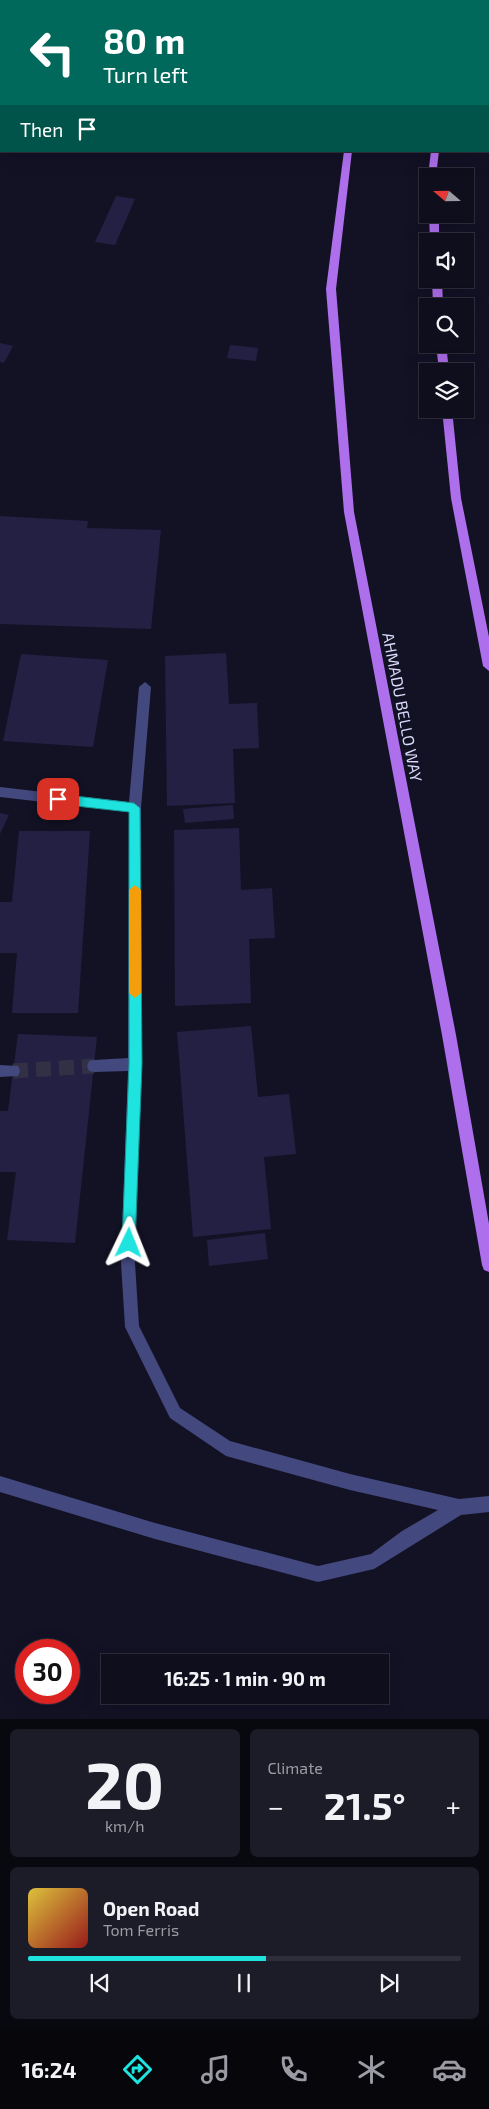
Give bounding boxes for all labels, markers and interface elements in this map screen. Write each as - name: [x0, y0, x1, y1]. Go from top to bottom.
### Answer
- text: 80 m: [103, 19, 185, 61]
- icon: left: [20, 20, 85, 85]
- text: Turn left: [103, 61, 188, 87]
- icon: arrive: [73, 115, 101, 143]
- text: Then: [20, 118, 63, 141]
- north arrow: [419, 168, 474, 222]
- map controls: [419, 168, 474, 418]
- button: sound: [419, 233, 474, 288]
- button: search: [419, 298, 474, 353]
- button: layers: [419, 363, 474, 418]
- street label: AHMADU BELLO WAY: [379, 631, 427, 783]
- pin: [37, 778, 79, 820]
- icon: arrive: [44, 785, 72, 813]
- position arrow: [102, 1216, 154, 1268]
- speed limit sign: 30: [15, 1639, 80, 1704]
- text: 16:25 · 1 min · 90 m: [164, 1667, 326, 1690]
- text: 20: [85, 1744, 164, 1822]
- text: Climate: [268, 1758, 323, 1777]
- text: 21.5°: [324, 1782, 406, 1828]
- text: −: [268, 1789, 284, 1823]
- text: +: [446, 1789, 461, 1823]
- text: km/h: [105, 1816, 145, 1835]
- text: Open Road: [103, 1897, 199, 1920]
- text: Tom Ferris: [103, 1920, 179, 1939]
- icon: previous: [86, 1969, 114, 1997]
- icon: pause: [230, 1969, 258, 1997]
- icon: next: [375, 1969, 403, 1997]
- icon: directions: [120, 2052, 155, 2087]
- icon: music: [198, 2052, 233, 2087]
- icon: phone: [276, 2052, 311, 2087]
- icon: climate: [354, 2052, 389, 2087]
- icon: car: [432, 2052, 467, 2087]
- text: 16:24: [22, 2056, 77, 2082]

